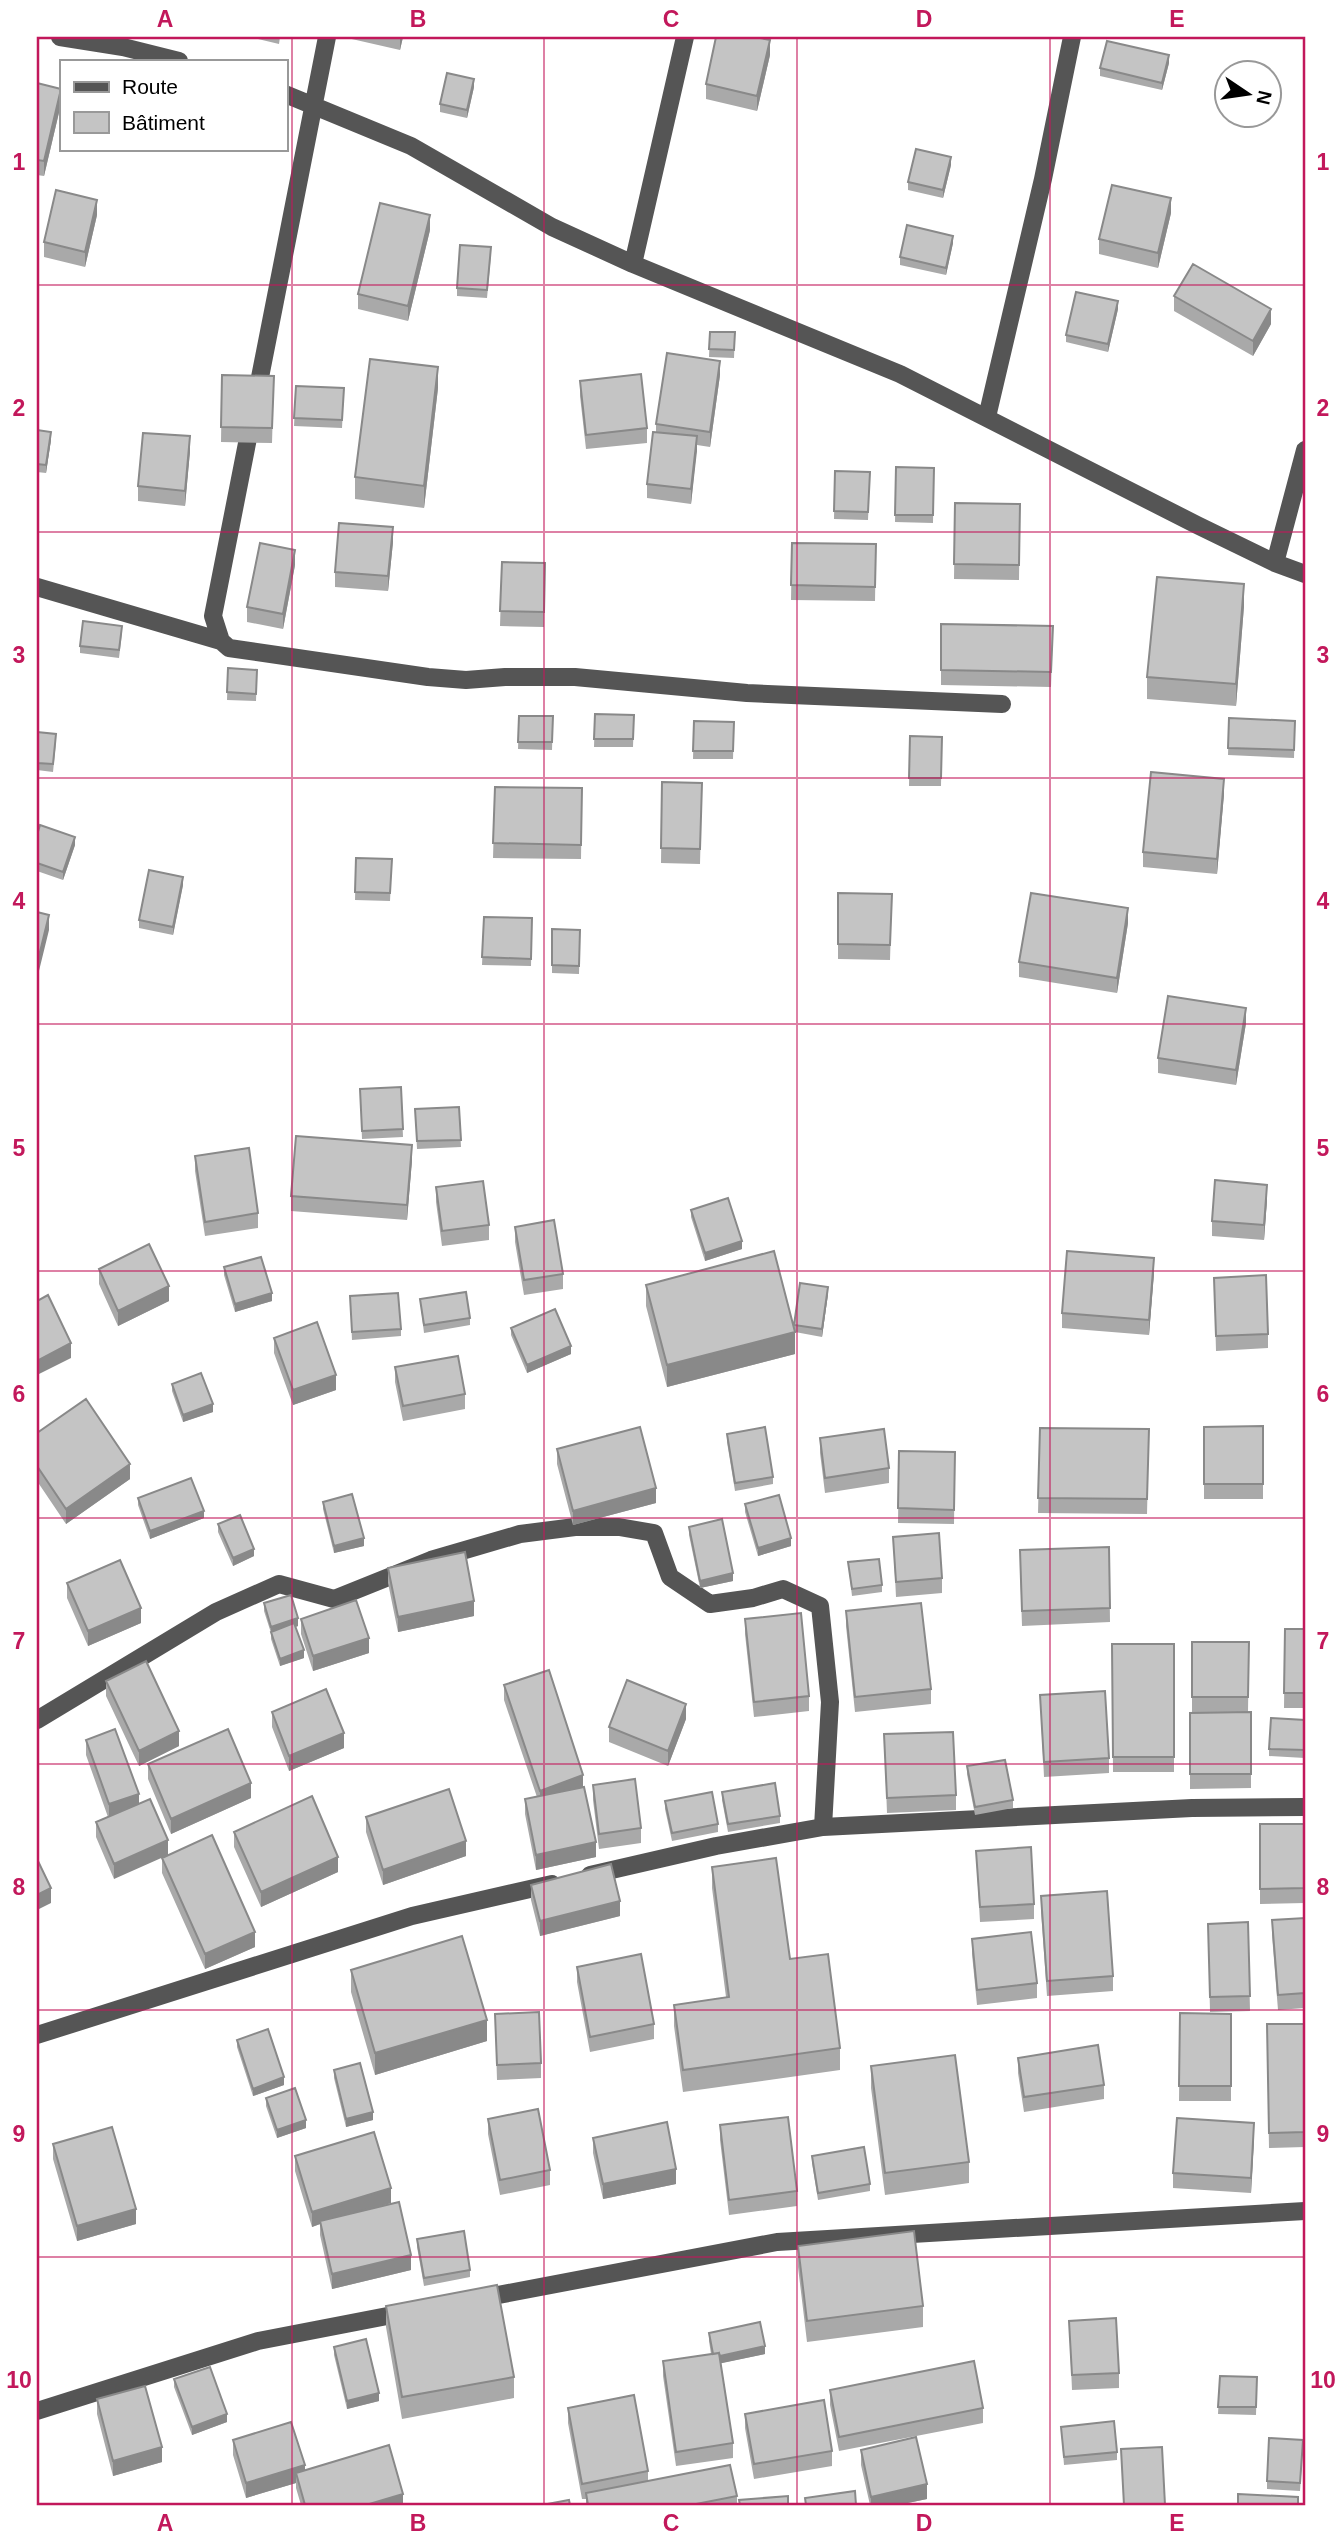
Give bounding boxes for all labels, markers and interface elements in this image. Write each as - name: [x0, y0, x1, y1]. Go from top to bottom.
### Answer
- text: A: [157, 6, 173, 32]
- text: B: [410, 6, 426, 32]
- text: C: [663, 6, 679, 32]
- text: D: [916, 6, 932, 32]
- text: E: [1169, 6, 1185, 32]
- legend: [60, 60, 287, 150]
- north arrow: [1212, 60, 1282, 130]
- text: Route: [122, 75, 178, 98]
- text: N: [1252, 89, 1276, 107]
- text: Bâtiment: [122, 111, 205, 134]
- text: 1: [13, 149, 26, 175]
- text: 1: [1317, 149, 1330, 175]
- text: 2: [13, 395, 25, 421]
- text: 2: [1317, 395, 1329, 421]
- text: 3: [13, 642, 25, 668]
- text: 3: [1317, 642, 1329, 668]
- text: 4: [13, 888, 26, 914]
- text: 4: [1317, 888, 1330, 914]
- text: 5: [13, 1135, 26, 1161]
- text: 5: [1317, 1135, 1330, 1161]
- text: 6: [13, 1381, 25, 1407]
- text: 6: [1317, 1381, 1329, 1407]
- text: 7: [13, 1628, 25, 1654]
- text: 7: [1317, 1628, 1329, 1654]
- text: 8: [13, 1874, 26, 1900]
- text: 8: [1317, 1874, 1330, 1900]
- text: 9: [13, 2121, 25, 2147]
- text: 9: [1317, 2121, 1329, 2147]
- text: 10: [6, 2367, 32, 2393]
- text: 10: [1310, 2367, 1336, 2393]
- text: A: [157, 2510, 173, 2536]
- text: B: [410, 2510, 426, 2536]
- text: C: [663, 2510, 679, 2536]
- text: D: [916, 2510, 932, 2536]
- text: E: [1169, 2510, 1185, 2536]

